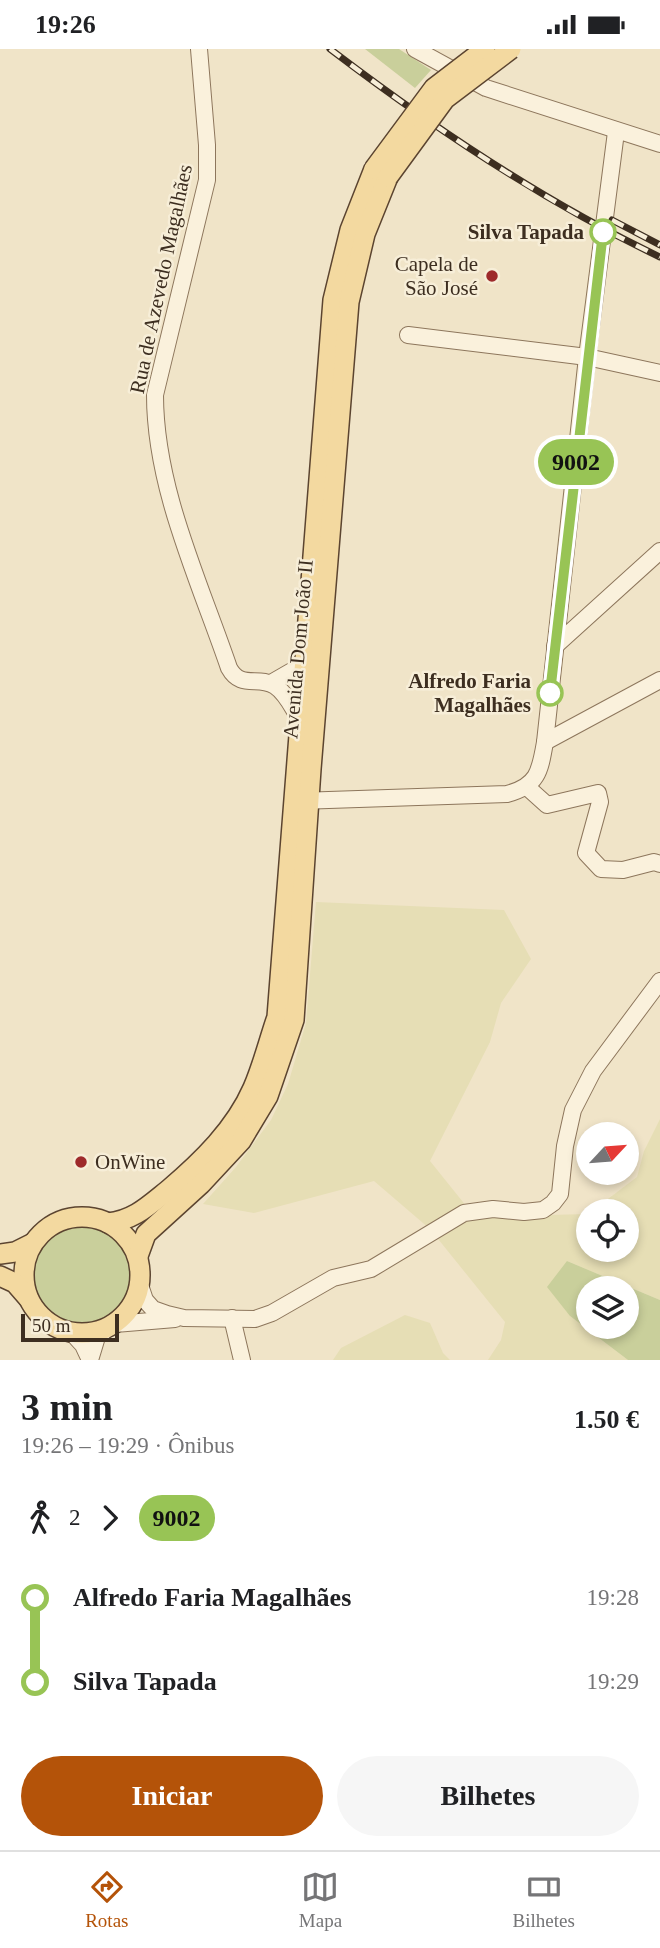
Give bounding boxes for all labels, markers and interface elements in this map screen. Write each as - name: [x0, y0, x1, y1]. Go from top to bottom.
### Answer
- text: 19:26: [35, 10, 96, 39]
- street label: Rua de Azevedo Magalhães: [125, 162, 197, 396]
- marker: Silva Tapada: [590, 219, 616, 245]
- place label: Silva Tapada: [468, 220, 585, 244]
- place label: Capela de São José: [395, 252, 478, 300]
- marker: Capela de São José: [484, 268, 500, 284]
- line badge: 9002: [527, 439, 625, 485]
- text: 9002: [552, 449, 600, 475]
- street label: Avenida Dom João II: [278, 558, 318, 740]
- place label: Alfredo Faria Magalhães: [408, 669, 531, 717]
- marker: Alfredo Faria Magalhães: [537, 680, 563, 706]
- north arrow: [576, 1122, 639, 1185]
- map controls: [576, 1122, 639, 1339]
- place label: OnWine: [95, 1150, 165, 1174]
- marker: OnWine: [73, 1154, 89, 1170]
- button: locate: [576, 1199, 639, 1262]
- button: layers: [576, 1276, 639, 1339]
- scale bar: [21, 1311, 119, 1343]
- text: 50 m: [32, 1315, 71, 1336]
- text: 3 min: [21, 1386, 113, 1428]
- text: 1.50 €: [574, 1405, 639, 1434]
- text: 19:26 – 19:29 · Ônibus: [21, 1433, 234, 1458]
- icon: walk: [21, 1499, 59, 1537]
- icon: forward: [91, 1499, 129, 1537]
- text: 2: [69, 1505, 81, 1530]
- text: 9002: [153, 1505, 201, 1531]
- text: Alfredo Faria Magalhães: [73, 1583, 351, 1612]
- text: 19:28: [587, 1585, 639, 1610]
- text: Silva Tapada: [73, 1667, 217, 1696]
- text: 19:29: [587, 1669, 639, 1694]
- button: Iniciar: [21, 1756, 323, 1836]
- button: Bilhetes: [337, 1756, 639, 1836]
- tab: Rotas: [85, 1868, 128, 1932]
- tab: Mapa: [299, 1868, 342, 1932]
- tab: Bilhetes: [513, 1868, 575, 1932]

